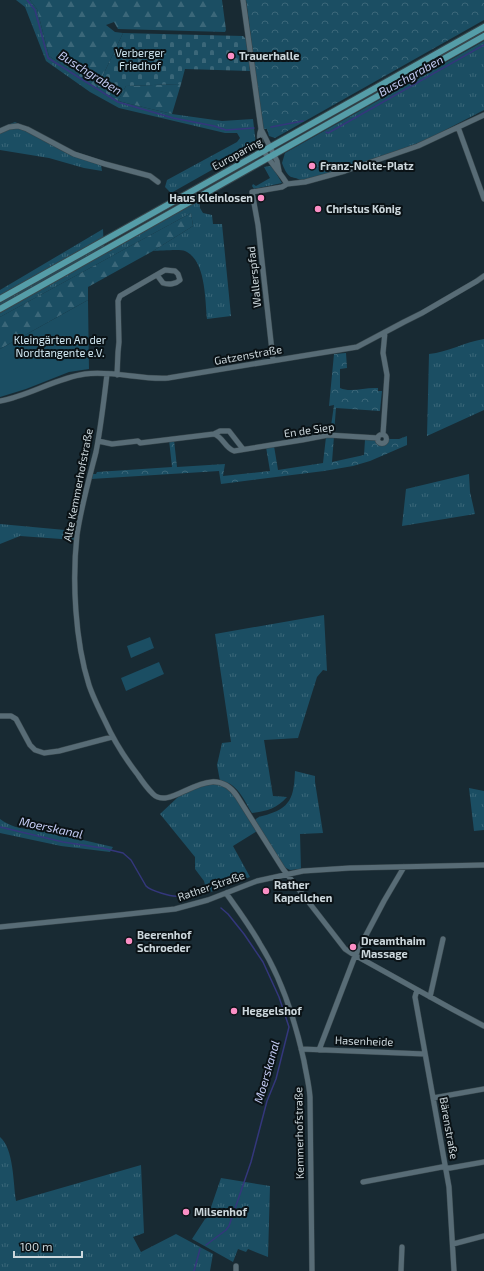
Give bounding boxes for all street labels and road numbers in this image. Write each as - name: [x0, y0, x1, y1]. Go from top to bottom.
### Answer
- street label: Europaring: [210, 135, 264, 173]
- street label: Wallerspfad: [244, 246, 263, 308]
- street label: Gatzenstraße: [213, 342, 283, 367]
- street label: En de Siep: [283, 420, 335, 439]
- street label: Alte Kemmerhofstraße: [60, 427, 95, 542]
- street label: Rather Straße: [176, 868, 246, 903]
- street label: Hasenheide: [335, 1033, 394, 1048]
- street label: Kemmerhofstraße: [291, 1087, 306, 1179]
- street label: Bärenstraße: [438, 1096, 461, 1160]

